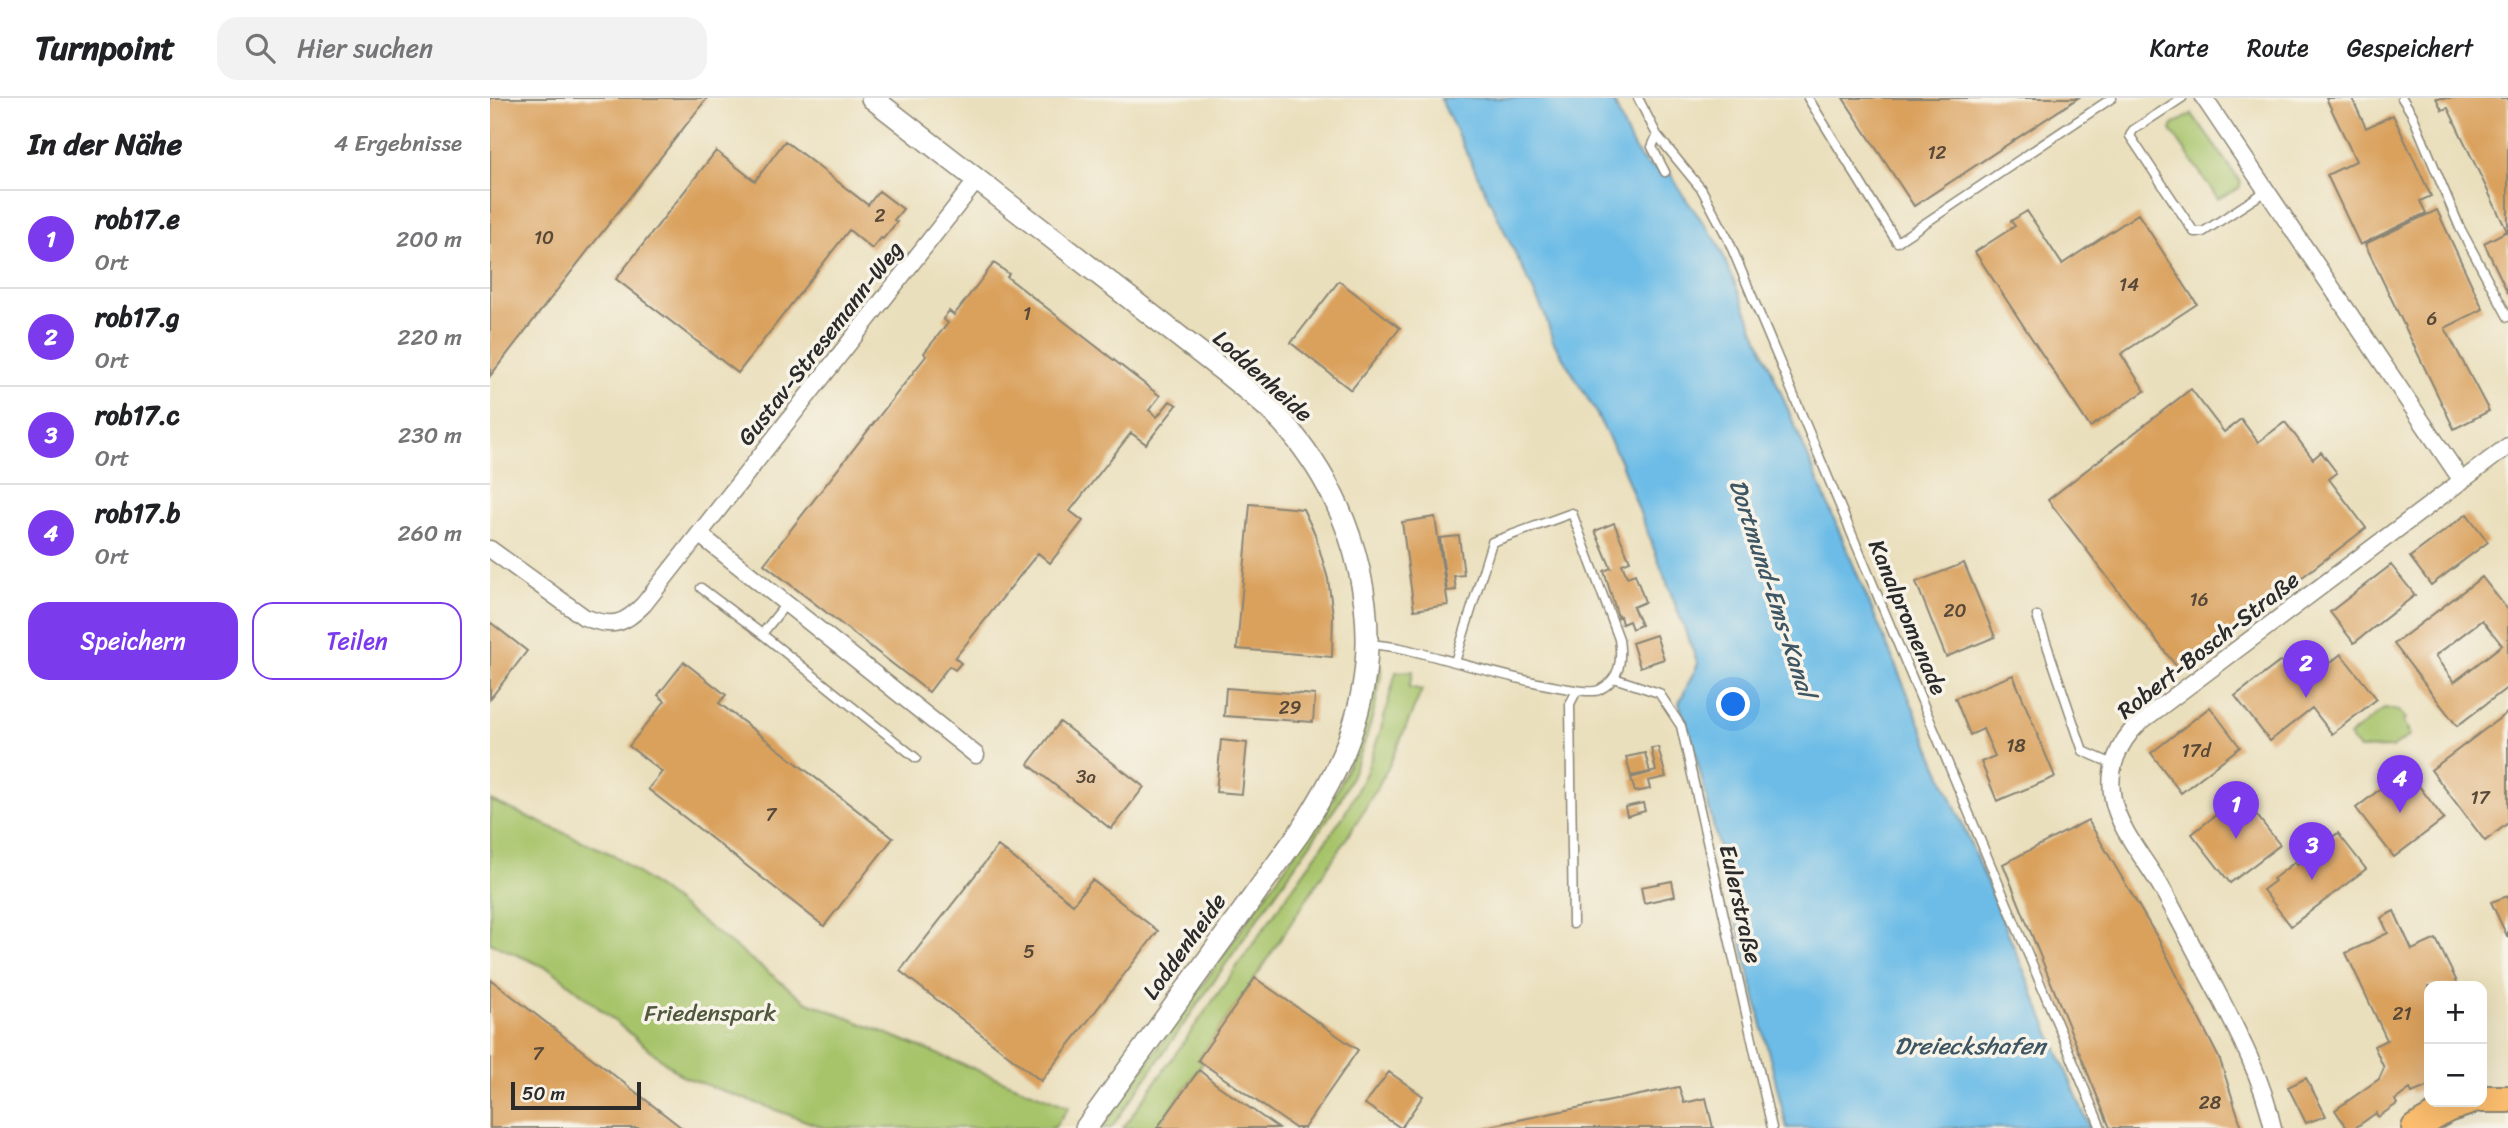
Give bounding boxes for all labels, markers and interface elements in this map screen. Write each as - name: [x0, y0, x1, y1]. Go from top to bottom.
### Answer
- search box: [217, 17, 707, 80]
- text: Turnpoint: [35, 19, 175, 77]
- text: Hier suchen: [297, 25, 433, 71]
- text: Karte: [2150, 27, 2209, 69]
- text: Route: [2247, 27, 2309, 69]
- text: Gespeichert: [2347, 27, 2473, 69]
- icon: search: [241, 29, 279, 67]
- text: In der Nähe: [28, 117, 182, 171]
- text: 4 Ergebnisse: [334, 123, 462, 164]
- house number: 12: [1927, 136, 1947, 169]
- text: rob17.e: [95, 196, 180, 242]
- house number: 2: [875, 199, 886, 232]
- text: 1: [46, 219, 56, 260]
- text: 200 m: [396, 219, 462, 260]
- house number: 10: [534, 221, 554, 254]
- street label: Gustav-Stresemann-Weg: [727, 231, 914, 455]
- text: Ort: [95, 242, 129, 283]
- house number: 14: [2119, 268, 2139, 301]
- text: rob17.g: [95, 294, 180, 340]
- house number: 1: [1023, 297, 1031, 330]
- house number: 6: [2427, 302, 2437, 335]
- text: 2: [44, 317, 58, 358]
- text: 220 m: [397, 317, 462, 358]
- street label: Loddenheide: [1203, 320, 1323, 433]
- text: Ort: [95, 340, 129, 381]
- text: rob17.c: [95, 392, 180, 438]
- text: 3: [45, 415, 57, 456]
- text: 230 m: [398, 415, 462, 456]
- text: Ort: [95, 438, 129, 479]
- water label: Dortmund-Ems-Kanal: [1717, 473, 1829, 707]
- text: rob17.b: [95, 490, 181, 536]
- text: 4: [44, 513, 58, 554]
- text: 260 m: [397, 513, 462, 554]
- street label: Kanalpromenade: [1856, 533, 1959, 701]
- text: Ort: [95, 536, 129, 577]
- street label: Robert-Bosch-Straße: [2108, 560, 2309, 730]
- house number: 16: [2190, 583, 2208, 616]
- house number: 20: [1944, 594, 1966, 627]
- button: Speichern: [28, 602, 238, 680]
- button: Teilen: [252, 602, 462, 680]
- pin: 2: [2283, 640, 2329, 698]
- your location: [1716, 687, 1750, 721]
- house number: 29: [1279, 691, 1301, 724]
- house number: 18: [2006, 729, 2026, 762]
- house number: 17d: [2181, 734, 2212, 767]
- pin: 4: [2377, 755, 2423, 813]
- house number: 3a: [1076, 760, 1096, 793]
- pin: 1: [2213, 781, 2259, 839]
- house number: 17: [2470, 781, 2491, 814]
- house number: 7: [766, 798, 778, 831]
- pin: 3: [2289, 822, 2335, 880]
- street label: Eulerstraße: [1707, 841, 1774, 968]
- street label: Loddenheide: [1131, 884, 1238, 1009]
- house number: 5: [1023, 935, 1035, 968]
- map controls: [2424, 981, 2487, 1107]
- button: +: [2424, 981, 2487, 1044]
- park label: Friedenspark: [644, 993, 777, 1034]
- house number: 21: [2392, 997, 2412, 1030]
- water label: Dreieckshafen: [1895, 1025, 2048, 1067]
- house number: 7: [533, 1037, 545, 1070]
- button: −: [2424, 1044, 2487, 1107]
- text: 50 m: [522, 1077, 565, 1110]
- scale bar: [511, 1079, 640, 1111]
- house number: 28: [2199, 1086, 2222, 1119]

